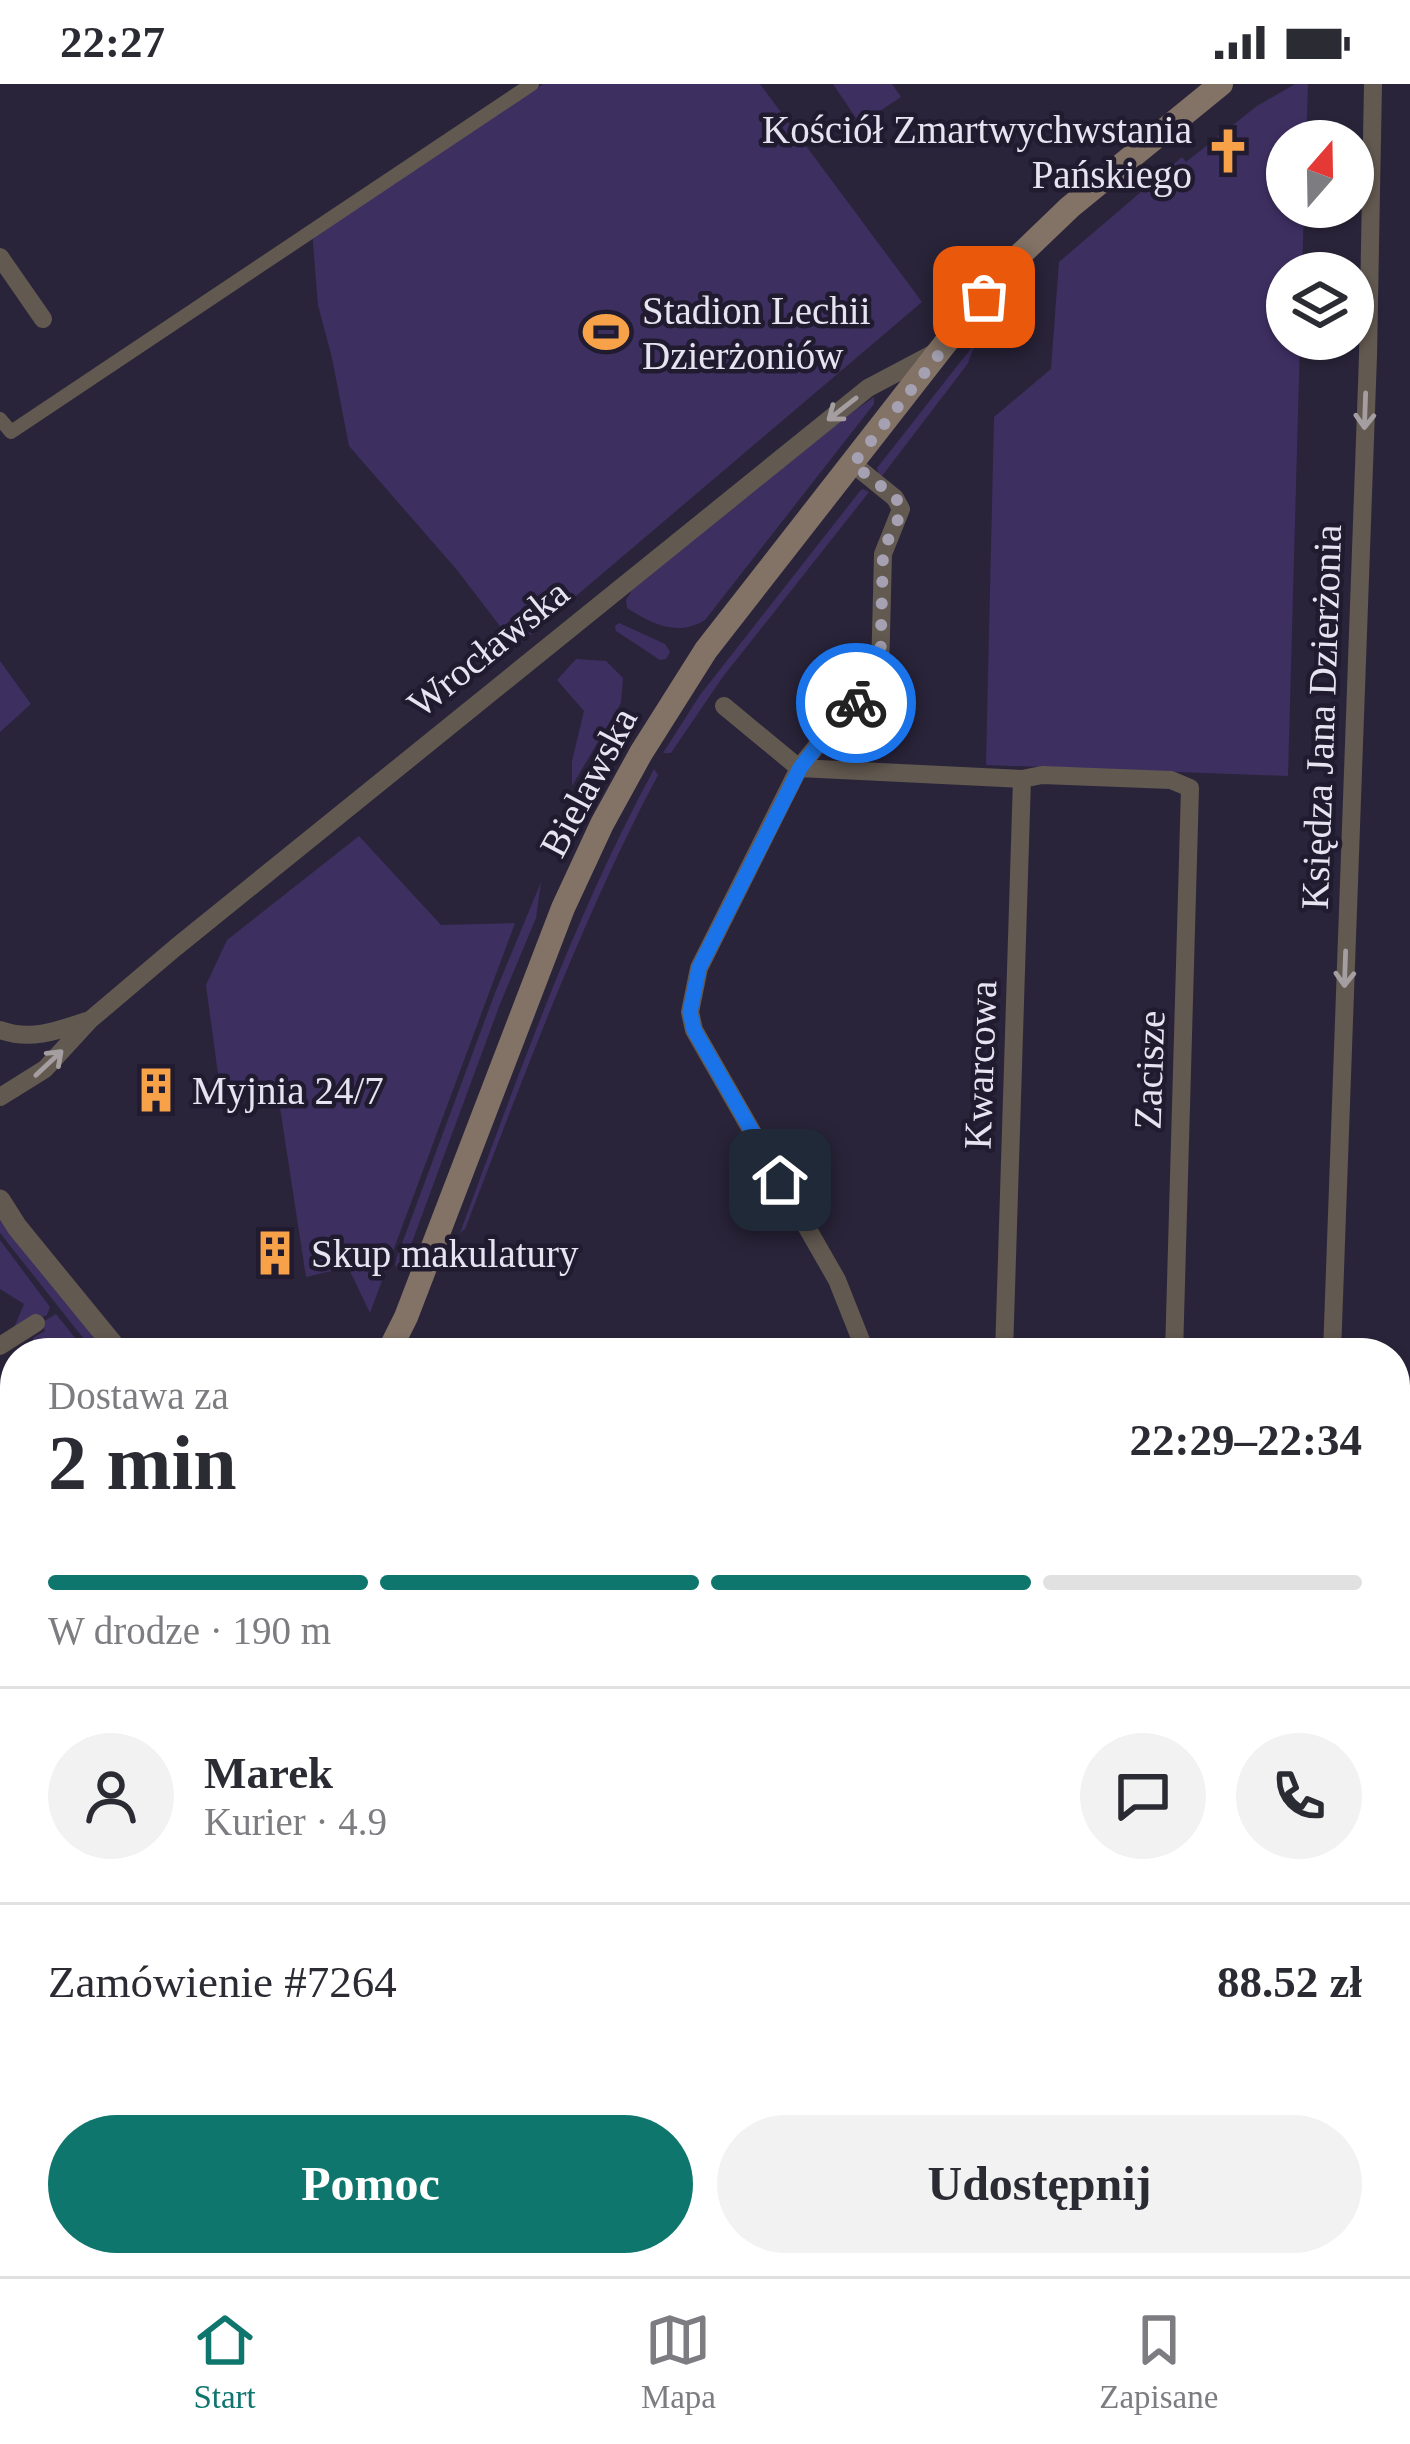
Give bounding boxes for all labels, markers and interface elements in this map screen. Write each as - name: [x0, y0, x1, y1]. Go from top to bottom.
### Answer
- text: 22:27: [60, 17, 165, 67]
- place label: Kościół Zmartwychwstania Pańskiego: [762, 108, 1192, 197]
- north arrow: [1266, 120, 1374, 228]
- map controls: [1266, 120, 1374, 360]
- church icon: Kościół Zmartwychwstania Pańskiego: [1203, 126, 1253, 176]
- pin: [933, 246, 1035, 348]
- button: layers: [1266, 252, 1374, 360]
- icon: bag: [951, 264, 1017, 330]
- place label: Stadion Lechii Dzierżoniów: [642, 289, 871, 377]
- sports icon: Stadion Lechii Dzierżoniów: [581, 307, 631, 357]
- one-way arrow: [1354, 391, 1377, 430]
- one-way arrow: [827, 395, 858, 422]
- street label: Księdza Jana Dzierżonia: [1293, 524, 1349, 910]
- street label: Wrocławska: [399, 570, 577, 726]
- courier: [796, 643, 916, 763]
- icon: bike: [823, 670, 889, 736]
- street label: Bielawska: [531, 700, 645, 864]
- one-way arrow: [1333, 948, 1356, 987]
- street label: Kwarcowa: [956, 980, 1004, 1150]
- street label: Zacisze: [1125, 1010, 1173, 1130]
- one-way arrow: [33, 1049, 63, 1077]
- building icon: Myjnia 24/7: [131, 1065, 181, 1115]
- place label: Myjnia 24/7: [192, 1069, 384, 1113]
- pin: [729, 1129, 831, 1231]
- icon: home: [747, 1147, 813, 1213]
- building icon: Skup makulatury: [250, 1228, 300, 1278]
- place label: Skup makulatury: [311, 1232, 579, 1276]
- text: Dostawa za: [48, 1374, 229, 1417]
- text: 22:29–22:34: [1130, 1415, 1362, 1465]
- text: 2 min: [48, 1419, 237, 1506]
- text: W drodze · 190 m: [48, 1609, 331, 1652]
- button: person: [48, 1733, 174, 1859]
- button: chat: [1080, 1733, 1206, 1859]
- button: phone: [1236, 1733, 1362, 1859]
- text: Marek: [204, 1748, 333, 1798]
- text: Kurier · 4.9: [204, 1800, 387, 1843]
- text: Zamówienie #7264: [48, 1957, 397, 2007]
- text: 88.52 zł: [1217, 1957, 1362, 2007]
- button: Pomoc: [48, 2115, 693, 2253]
- button: Udostępnij: [717, 2115, 1362, 2253]
- tab: Start: [192, 2307, 258, 2416]
- tab: Mapa: [641, 2307, 716, 2416]
- tab: Zapisane: [1099, 2307, 1218, 2416]

